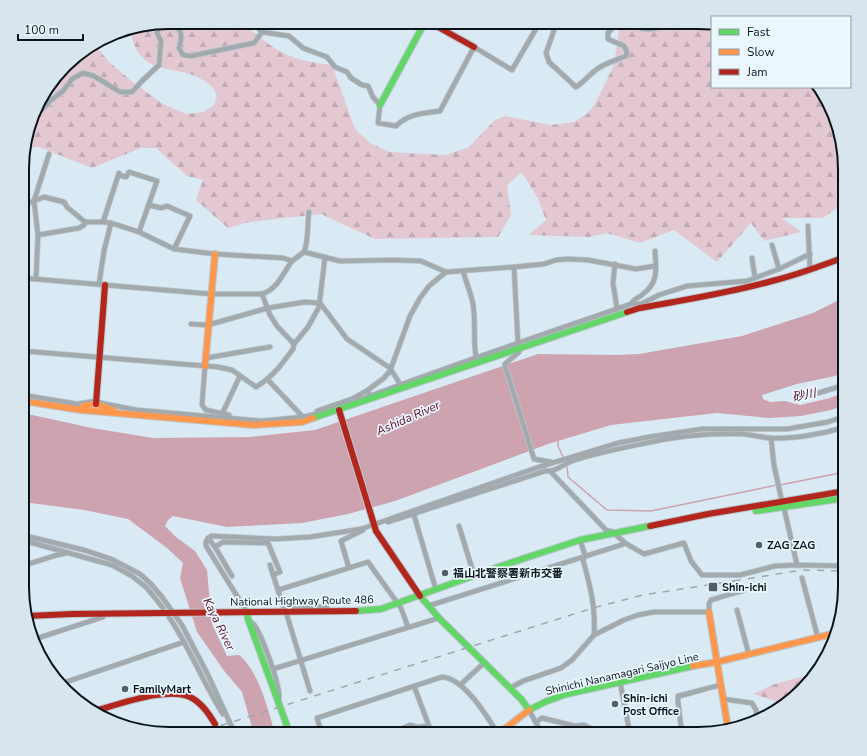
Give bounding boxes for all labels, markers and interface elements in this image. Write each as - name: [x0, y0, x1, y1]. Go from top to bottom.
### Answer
- scale bar: [18, 16, 83, 42]
- legend: [711, 16, 851, 88]
- text: 100 m: [24, 22, 59, 38]
- text: Fast: [747, 24, 770, 40]
- text: Slow: [747, 44, 775, 60]
- text: Jam: [746, 64, 768, 80]
- water label: 砂川: [791, 384, 819, 405]
- water label: Ashida River: [373, 397, 443, 440]
- place label: ZAG ZAG: [767, 538, 815, 553]
- marker: ZAG ZAG: [754, 540, 764, 550]
- place label: 福山北警察署新市交番: [453, 566, 563, 581]
- marker: 福山北警察署新市交番: [440, 568, 450, 578]
- place label: Shin-ichi: [722, 580, 767, 595]
- marker: Shin-ichi: [707, 581, 719, 593]
- street label: National Highway Route 486: [230, 592, 374, 610]
- water label: Kaya River: [199, 595, 239, 654]
- street label: Shinichi Nanamagari Saijyo Line: [544, 649, 700, 699]
- place label: FamilyMart: [133, 682, 192, 697]
- marker: FamilyMart: [120, 684, 130, 694]
- place label: Shin-ichi Post Office: [623, 691, 679, 719]
- marker: Shin-ichi Post Office: [610, 699, 620, 709]

